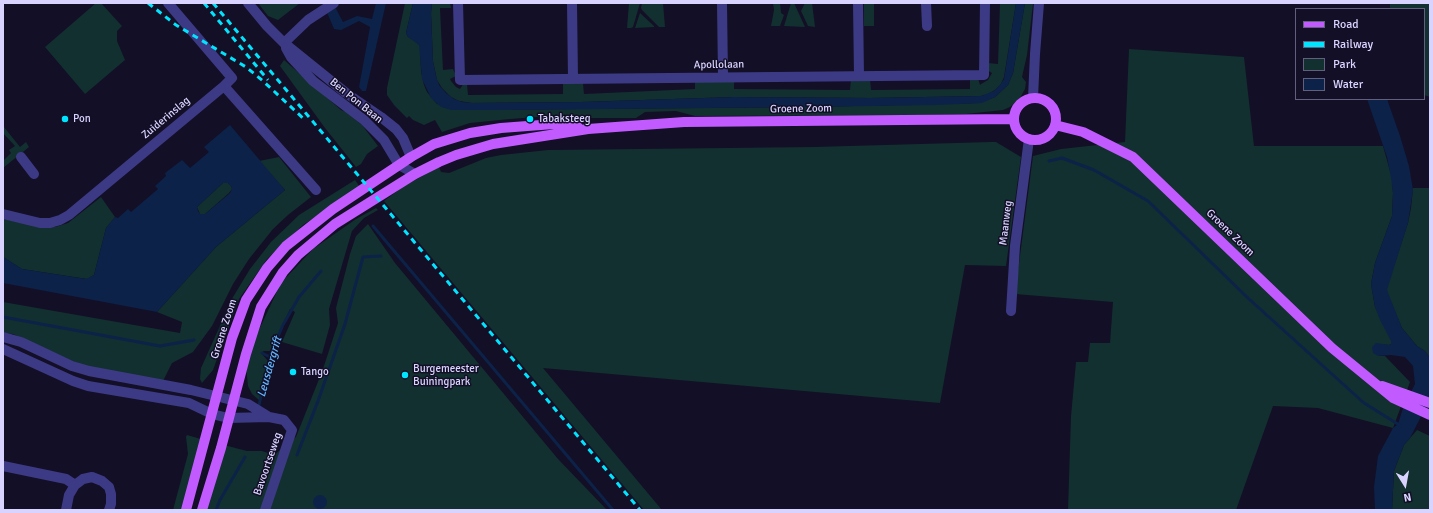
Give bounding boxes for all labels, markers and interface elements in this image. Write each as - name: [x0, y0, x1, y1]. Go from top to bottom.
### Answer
- legend: [1295, 8, 1425, 100]
- text: Road: [1333, 17, 1359, 32]
- text: Railway: [1333, 37, 1373, 52]
- text: Park: [1333, 57, 1356, 72]
- street label: Apollolaan: [694, 58, 744, 72]
- street label: Ben Pon Baan: [327, 76, 385, 126]
- text: Water: [1333, 77, 1363, 92]
- street label: Zuiderinslag: [139, 94, 193, 142]
- street label: Groene Zoom: [770, 102, 832, 116]
- place label: Pon: [73, 112, 91, 126]
- place label: Tabaksteeg: [538, 112, 590, 126]
- marker: Pon: [60, 114, 70, 124]
- marker: Tabaksteeg: [525, 114, 535, 124]
- street label: Maanweg: [997, 200, 1015, 246]
- street label: Groene Zoom: [1203, 207, 1257, 259]
- street label: Groene Zoom: [208, 297, 240, 361]
- water label: Leusdergrift: [254, 335, 286, 399]
- place label: Burgemeester Buiningpark: [413, 362, 479, 388]
- place label: Tango: [301, 365, 329, 379]
- marker: Tango: [288, 367, 298, 377]
- marker: Burgemeester Buiningpark: [400, 370, 410, 380]
- street label: Bavoortseweg: [251, 431, 285, 497]
- north arrow: [1385, 465, 1425, 505]
- text: N: [1402, 490, 1412, 504]

